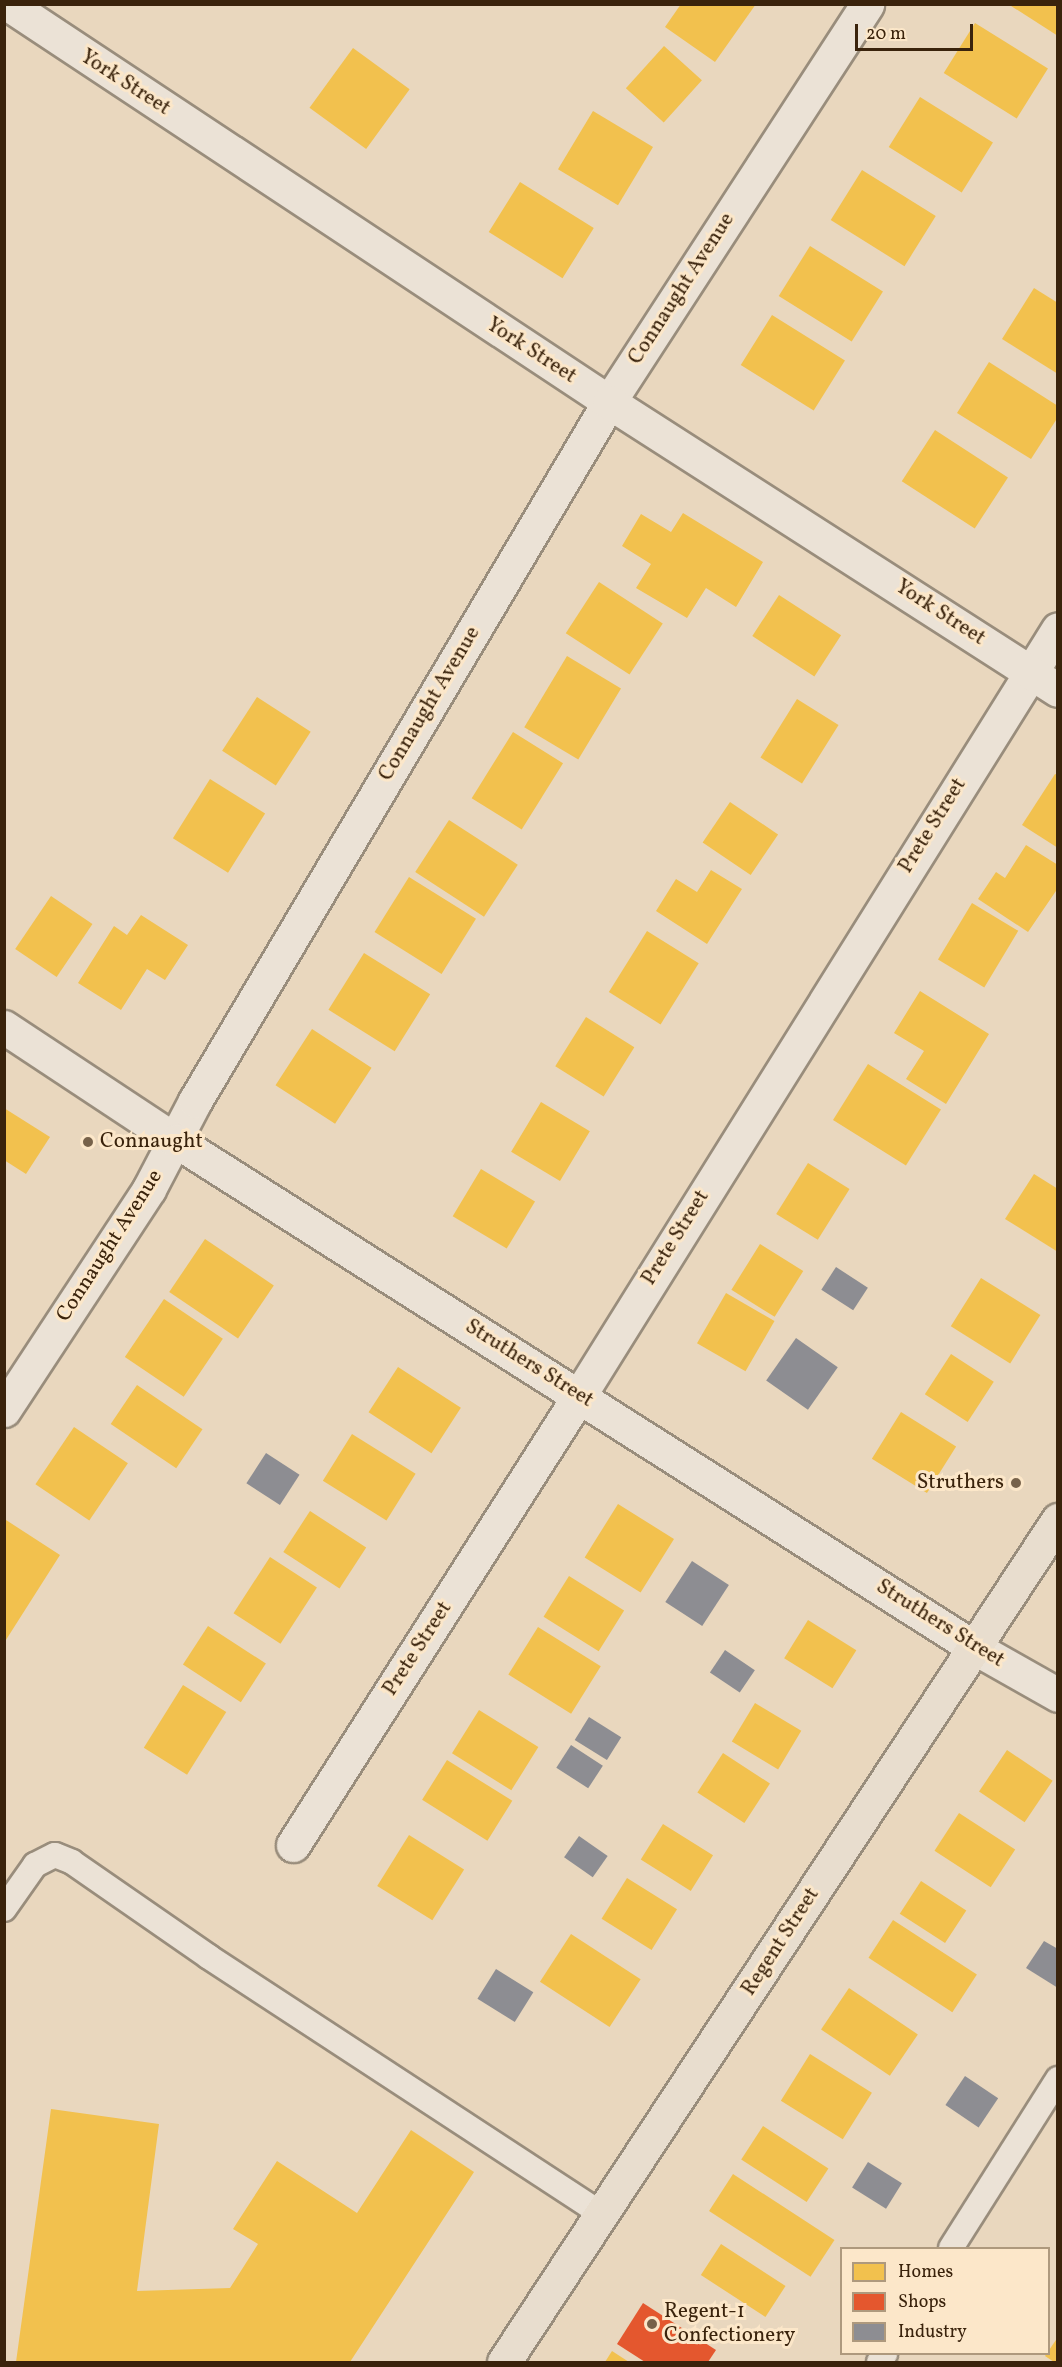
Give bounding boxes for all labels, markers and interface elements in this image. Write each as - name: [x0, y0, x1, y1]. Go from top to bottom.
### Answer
- scale bar: [858, 12, 976, 50]
- text: 20 m: [866, 22, 906, 47]
- street label: York Street: [75, 45, 175, 121]
- street label: Connaught Avenue: [624, 208, 740, 370]
- street label: York Street: [481, 313, 581, 389]
- street label: York Street: [890, 575, 990, 651]
- street label: Connaught Avenue: [374, 622, 486, 786]
- street label: Prete Street: [894, 774, 972, 878]
- place label: Connaught: [100, 1129, 203, 1155]
- marker: Connaught: [81, 1135, 95, 1149]
- street label: Connaught Avenue: [52, 1165, 168, 1327]
- street label: Prete Street: [637, 1186, 715, 1290]
- street label: Struthers Street: [460, 1315, 598, 1413]
- place label: Struthers: [917, 1470, 1004, 1496]
- marker: Struthers: [1009, 1476, 1023, 1490]
- street label: Struthers Street: [871, 1575, 1009, 1673]
- street label: Prete Street: [378, 1597, 458, 1701]
- street label: Regent Street: [737, 1883, 825, 2001]
- legend: [840, 2247, 1050, 2355]
- text: Homes: [898, 2260, 953, 2285]
- text: Shops: [898, 2290, 946, 2315]
- place label: Regent-1 Confectionery: [664, 2299, 795, 2349]
- marker: Regent-1 Confectionery: [645, 2317, 659, 2331]
- text: Industry: [898, 2320, 967, 2345]

